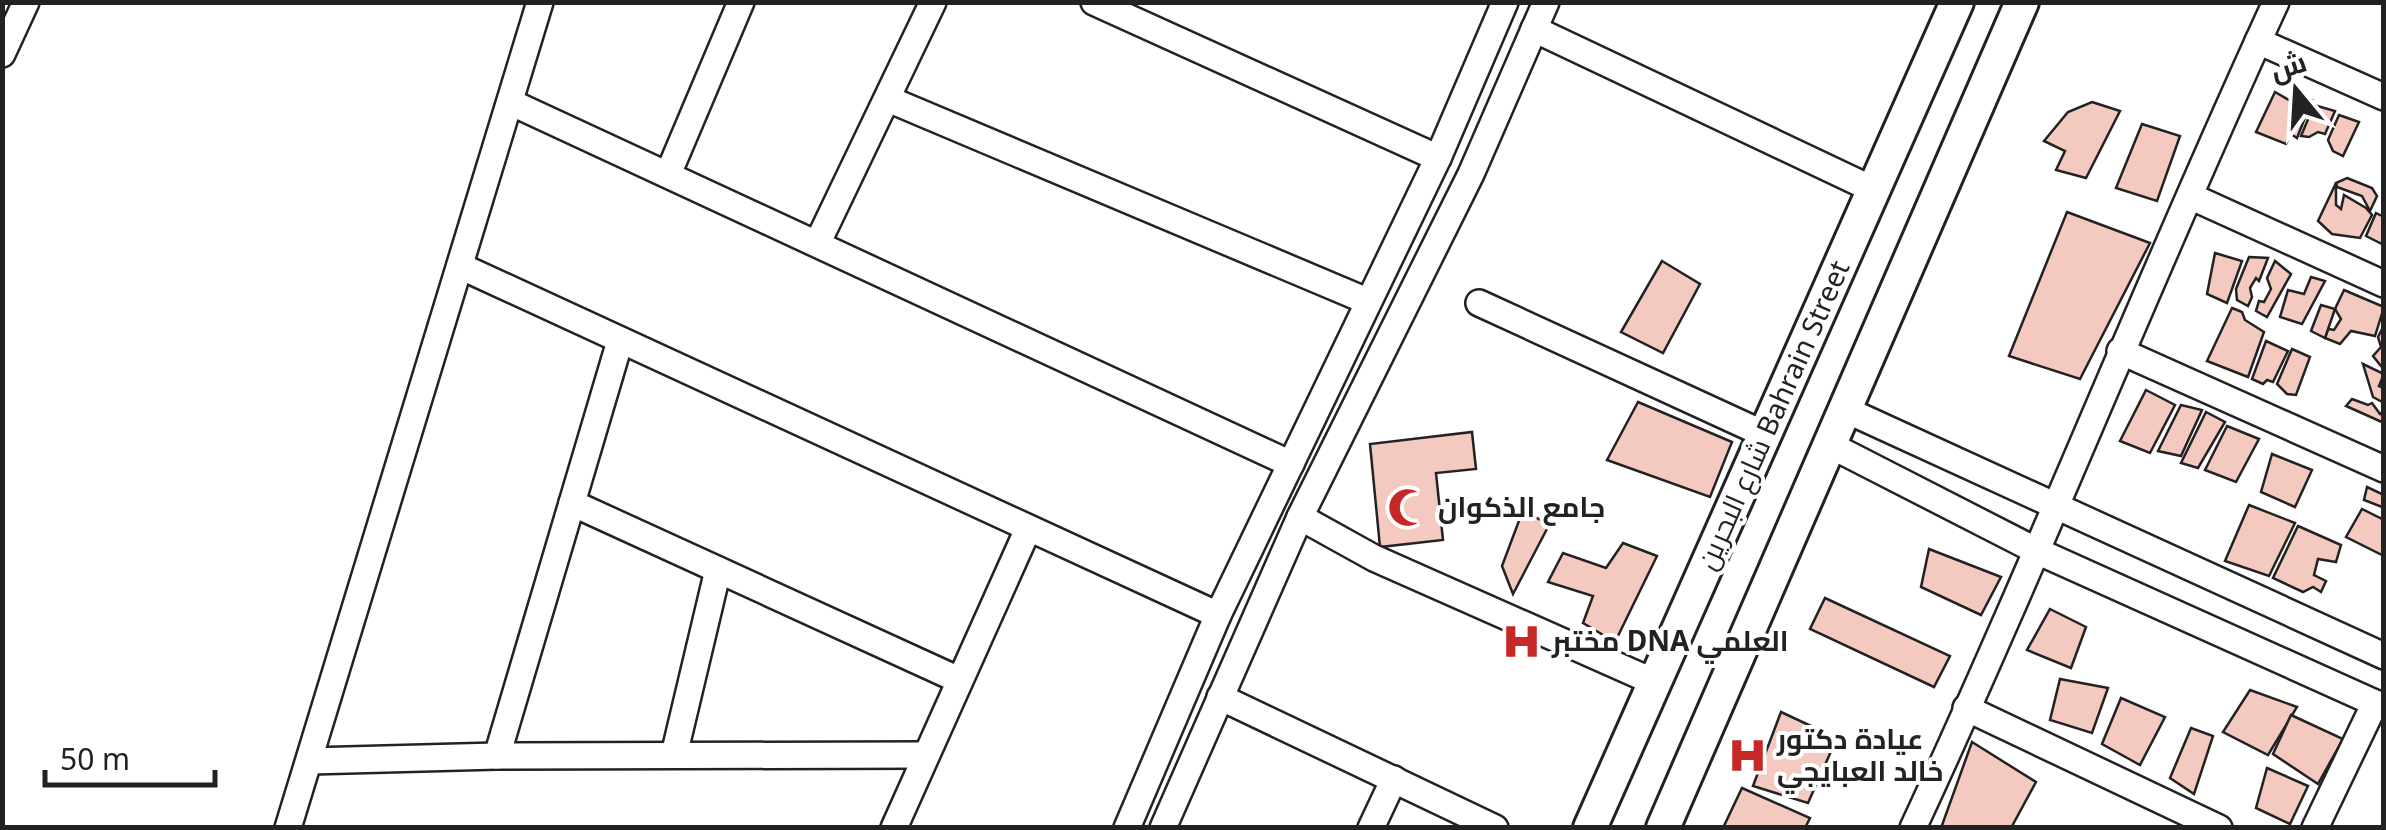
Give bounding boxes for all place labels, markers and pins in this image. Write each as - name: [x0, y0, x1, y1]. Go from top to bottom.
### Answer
- mosque icon: جامع الذكوان: [1387, 486, 1429, 528]
- place label: جامع الذكوان: [1438, 487, 1605, 526]
- hospital icon: مختبر DNA العلمي: [1501, 620, 1543, 662]
- place label: مختبر DNA العلمي: [1551, 621, 1788, 664]
- place label: عيادة دكتور خالد العبايجي: [1776, 719, 1943, 794]
- hospital icon: عيادة دكتور خالد العبايجي: [1726, 734, 1768, 776]

